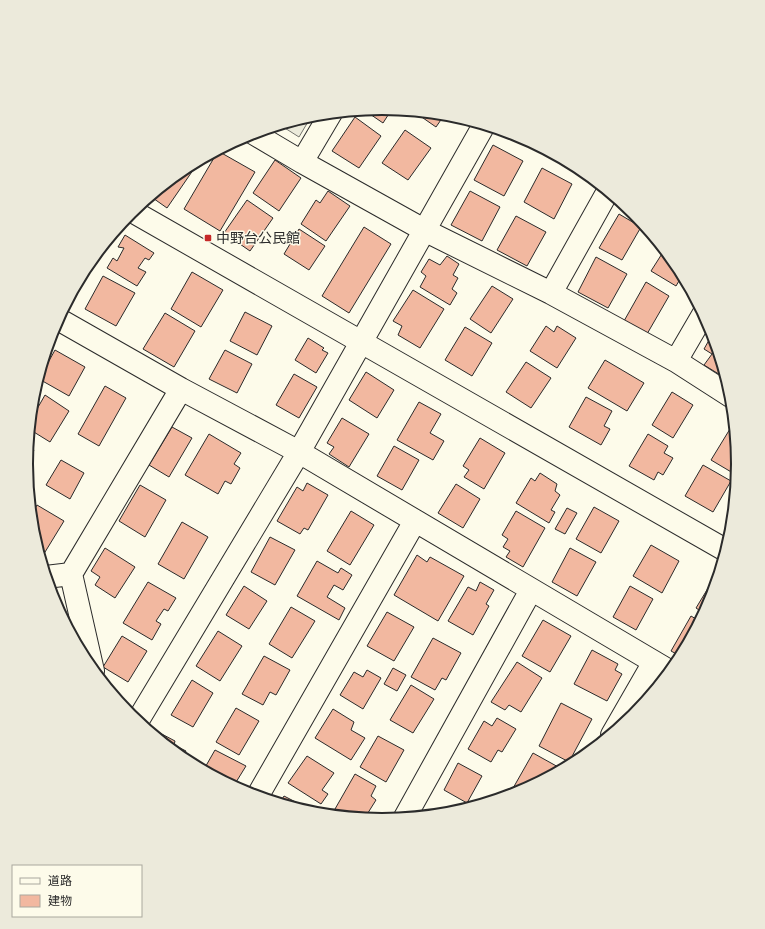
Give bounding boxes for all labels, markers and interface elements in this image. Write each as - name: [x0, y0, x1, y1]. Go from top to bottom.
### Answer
- place label: 中野台公民館: [216, 230, 300, 246]
- marker: 中野台公民館: [203, 233, 213, 243]
- legend: [12, 865, 142, 917]
- text: 道路: [48, 874, 72, 888]
- text: 建物: [48, 894, 72, 908]

